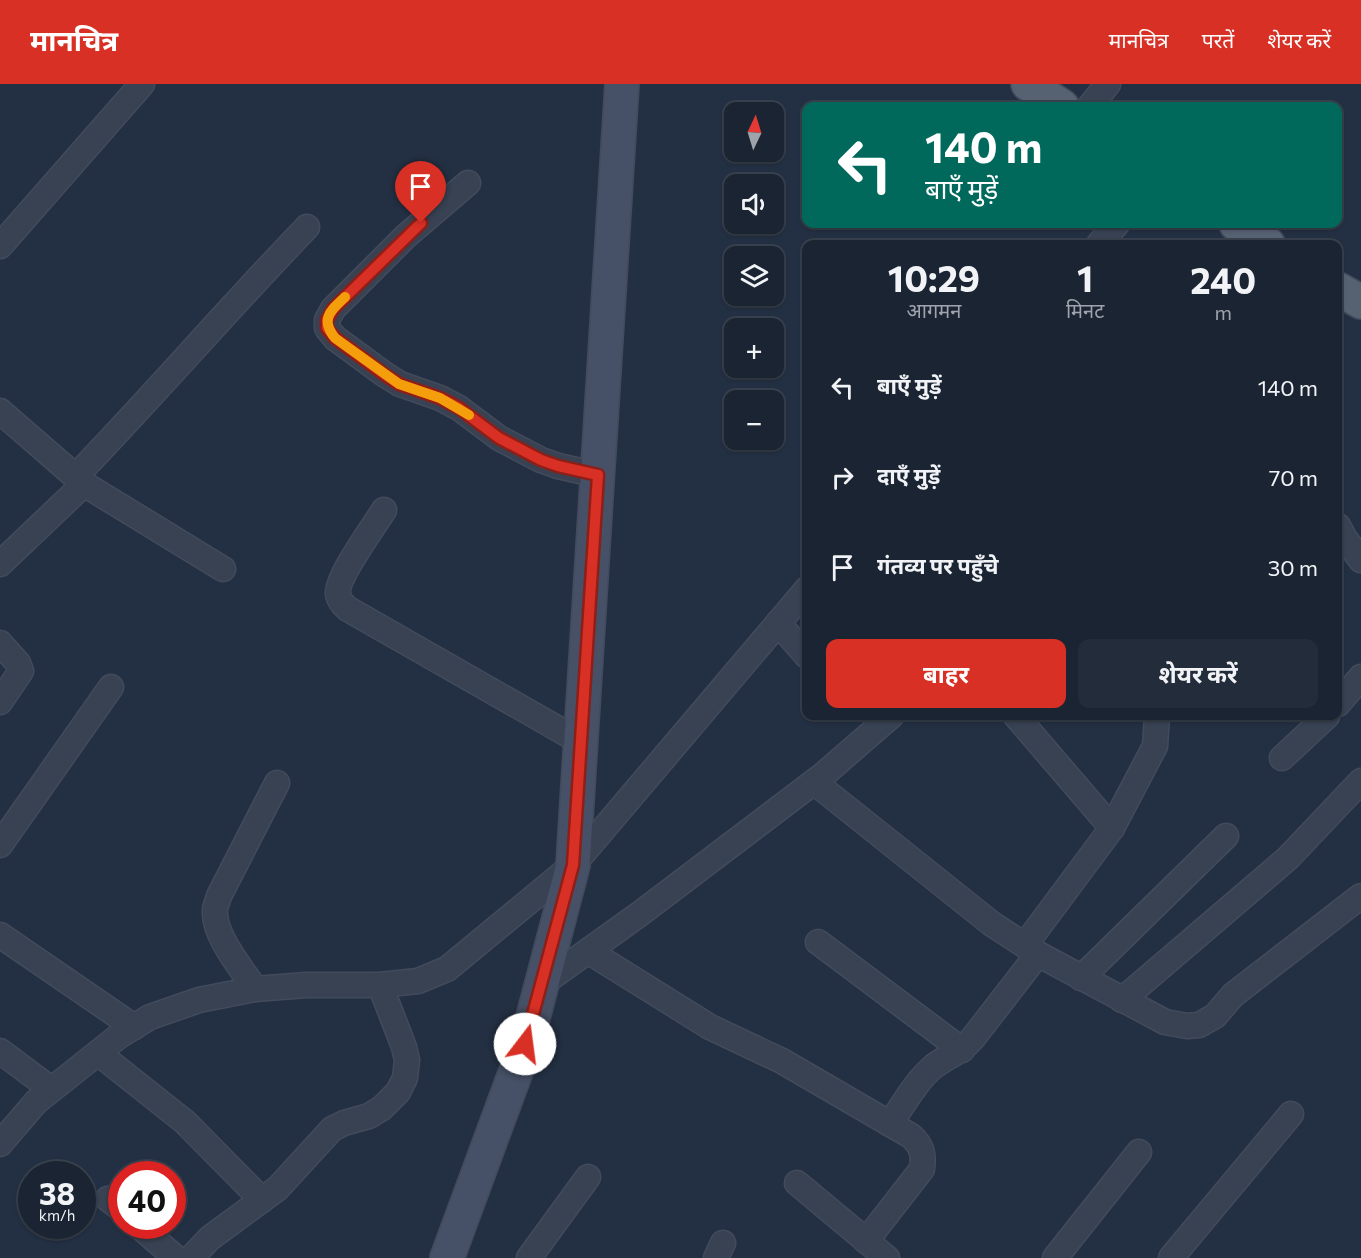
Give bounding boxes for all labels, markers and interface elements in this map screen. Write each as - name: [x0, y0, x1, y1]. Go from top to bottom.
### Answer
- text: मानचित्र: [30, 23, 118, 57]
- text: मानचित्र: [1109, 27, 1169, 52]
- text: परतें: [1202, 27, 1234, 52]
- text: शेयर करें: [1267, 27, 1331, 52]
- north arrow: [724, 102, 784, 162]
- map controls: [724, 102, 784, 450]
- text: 140 m: [925, 120, 1042, 172]
- icon: left: [826, 126, 904, 204]
- pin: [395, 161, 446, 223]
- icon: arrive: [404, 170, 437, 203]
- text: बाएँ मुड़ें: [925, 172, 998, 205]
- button: sound: [724, 174, 784, 234]
- button: layers: [724, 246, 784, 306]
- text: 10:29: [888, 255, 980, 299]
- text: 1: [1077, 255, 1093, 299]
- text: 240: [1190, 257, 1256, 301]
- text: आगमन: [907, 298, 961, 322]
- text: मिनट: [1066, 298, 1104, 322]
- text: m: [1214, 300, 1232, 324]
- button: +: [724, 318, 784, 378]
- icon: left: [826, 371, 859, 404]
- text: बाएँ मुड़ें: [877, 372, 942, 399]
- text: 140 m: [1258, 374, 1318, 401]
- button: −: [724, 390, 784, 450]
- icon: right: [826, 461, 859, 494]
- text: दाएँ मुड़ें: [877, 462, 940, 489]
- text: 70 m: [1269, 464, 1318, 491]
- icon: arrive: [826, 551, 859, 584]
- text: गंतव्य पर पहुँचे: [877, 552, 999, 579]
- text: 30 m: [1268, 554, 1318, 581]
- button: बाहर: [826, 639, 1066, 708]
- button: शेयर करें: [1078, 639, 1318, 708]
- position arrow: [493, 1012, 557, 1076]
- speed limit sign: 40: [108, 1161, 186, 1239]
- text: 38: [39, 1174, 75, 1211]
- text: km/h: [39, 1206, 75, 1224]

